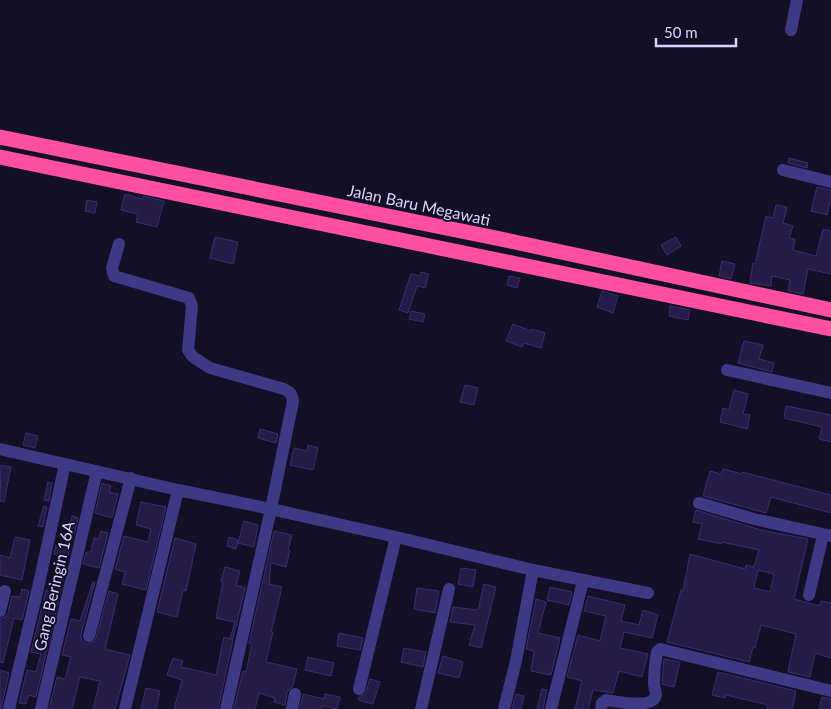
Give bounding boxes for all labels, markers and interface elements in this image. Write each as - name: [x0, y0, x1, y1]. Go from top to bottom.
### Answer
- scale bar: [656, 15, 736, 47]
- text: 50 m: [664, 23, 698, 41]
- street label: Jalan Baru Megawati: [346, 180, 492, 229]
- street label: Gang Beringin 16A: [29, 519, 78, 653]

